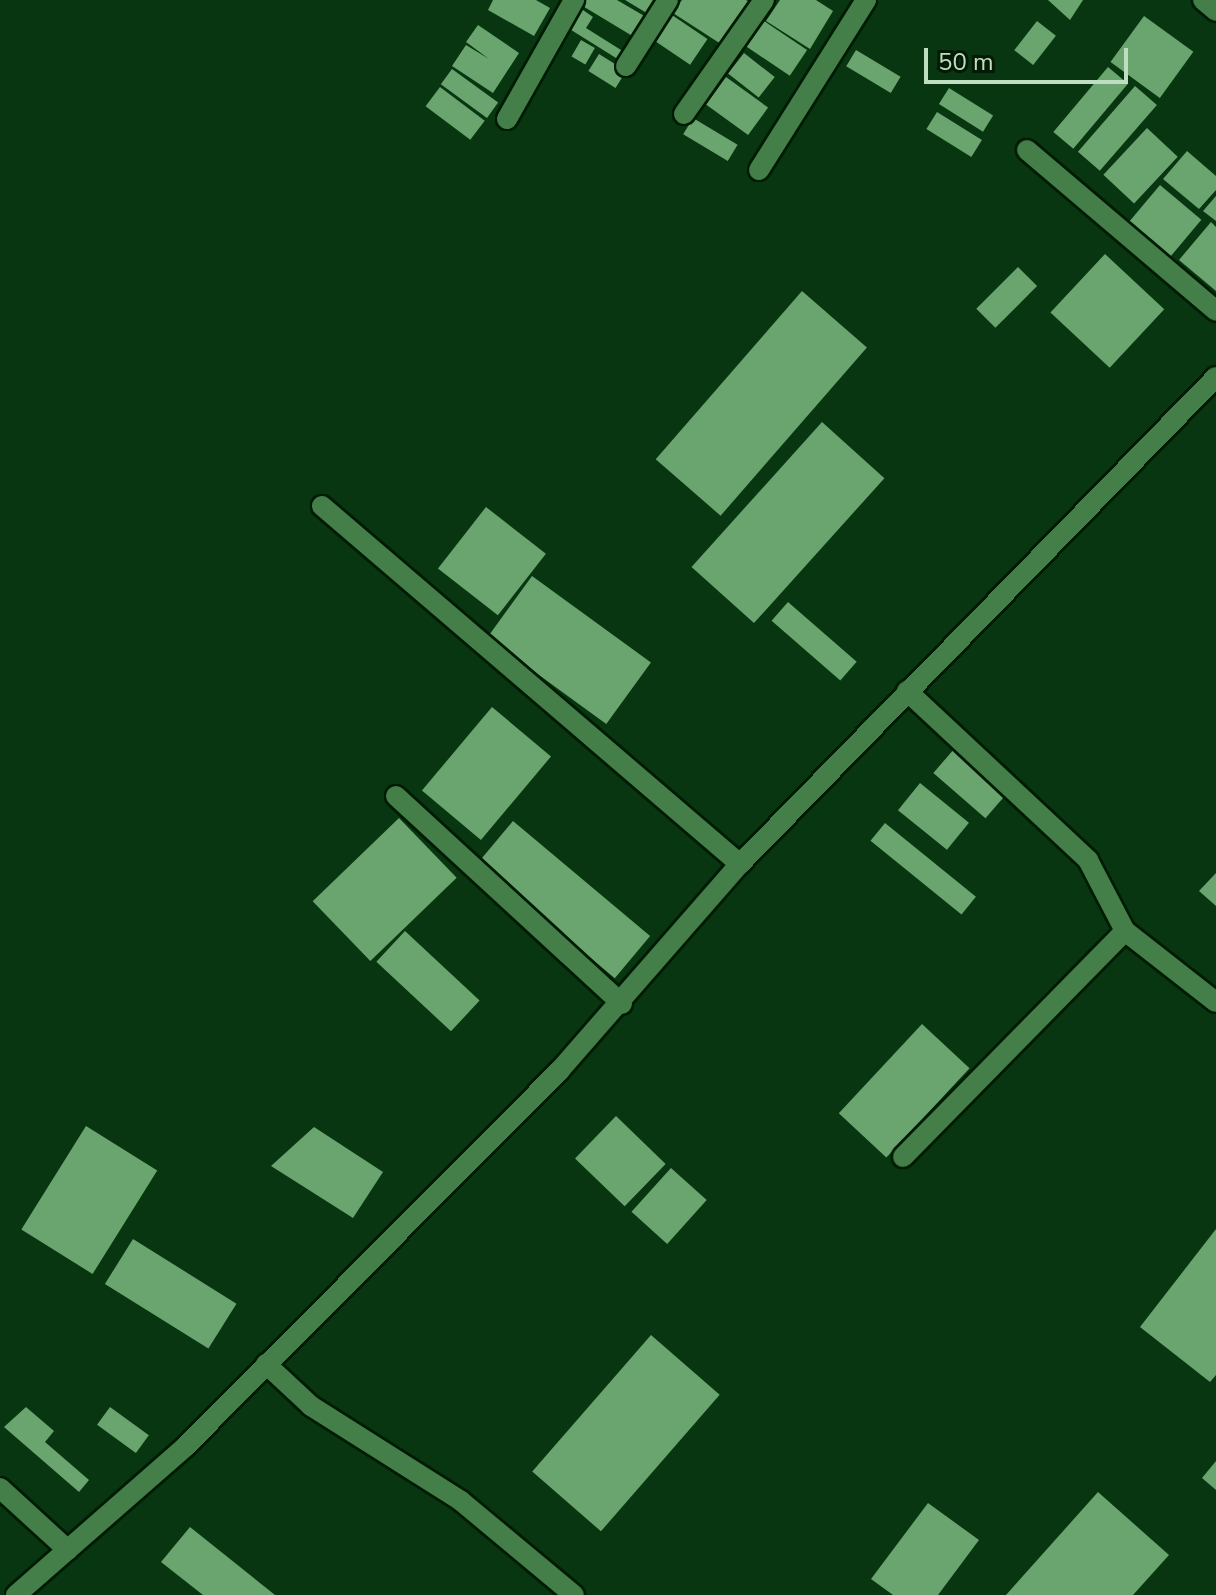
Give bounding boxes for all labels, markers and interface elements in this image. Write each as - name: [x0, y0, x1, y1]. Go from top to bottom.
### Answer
- scale bar: [928, 32, 1132, 82]
- text: 50 m: [938, 46, 994, 78]

